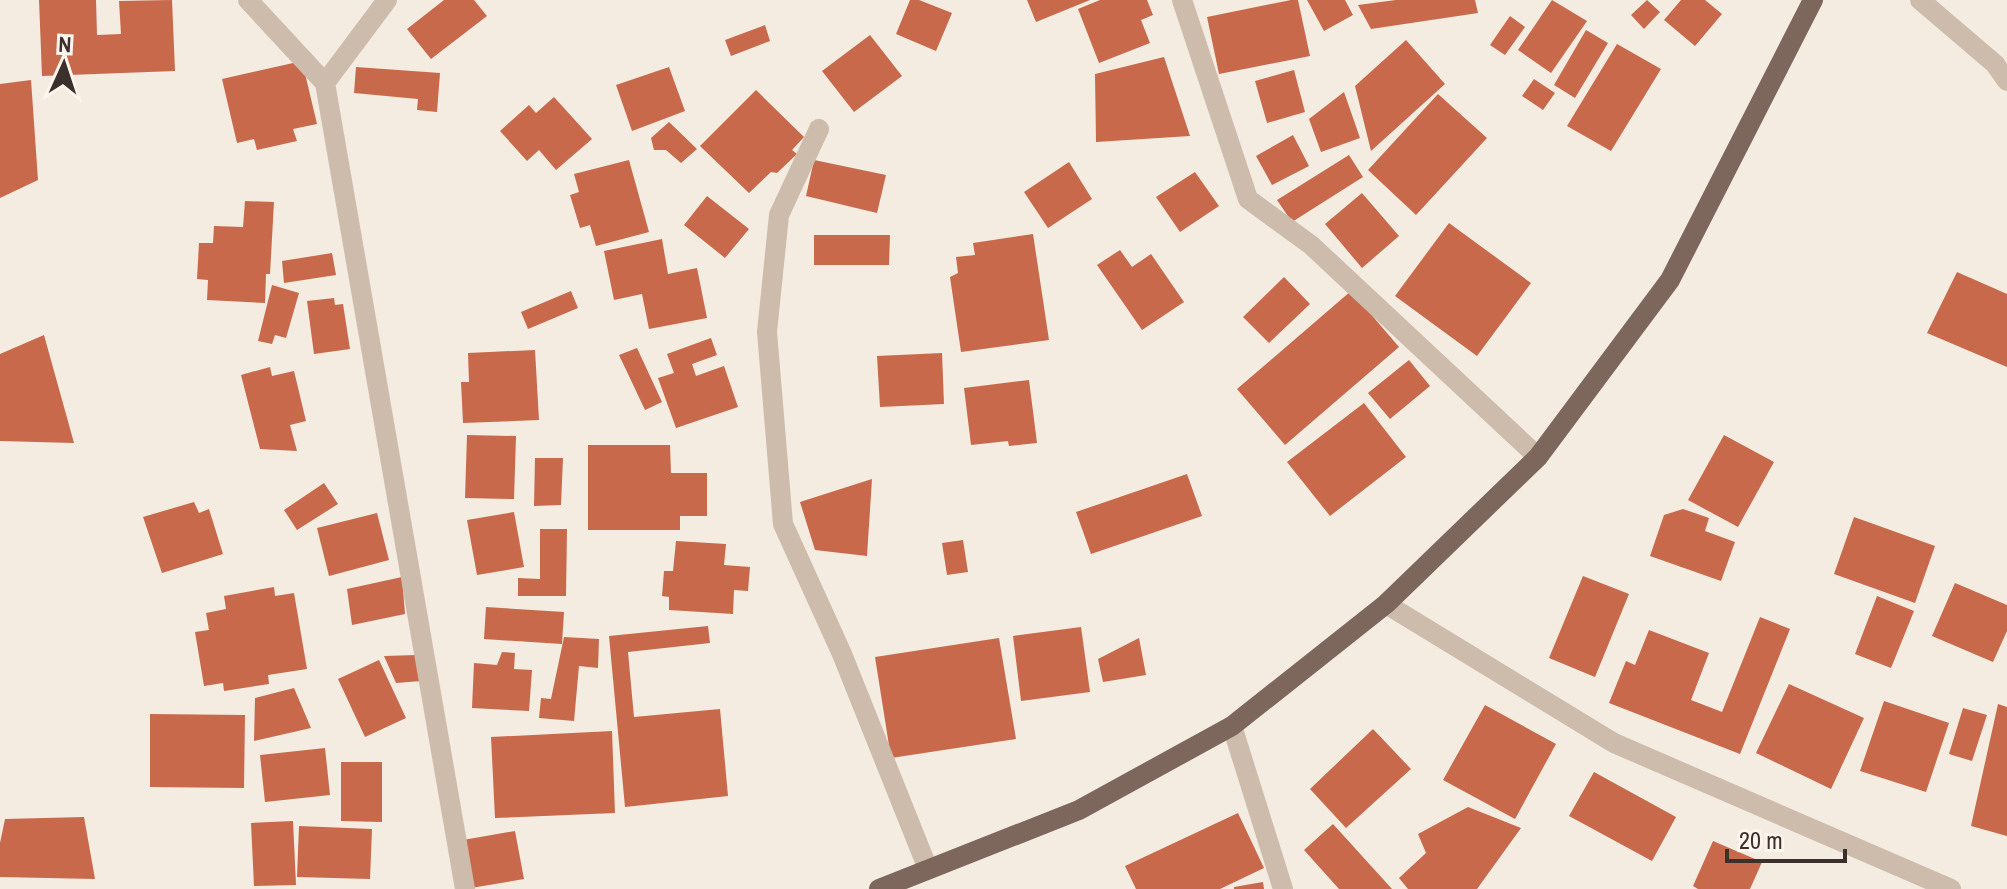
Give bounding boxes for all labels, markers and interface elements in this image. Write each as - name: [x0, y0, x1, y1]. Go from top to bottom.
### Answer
- north arrow: [24, 24, 104, 104]
- text: N: [58, 29, 72, 59]
- scale bar: [1727, 813, 1845, 863]
- text: 20 m: [1739, 824, 1783, 856]

